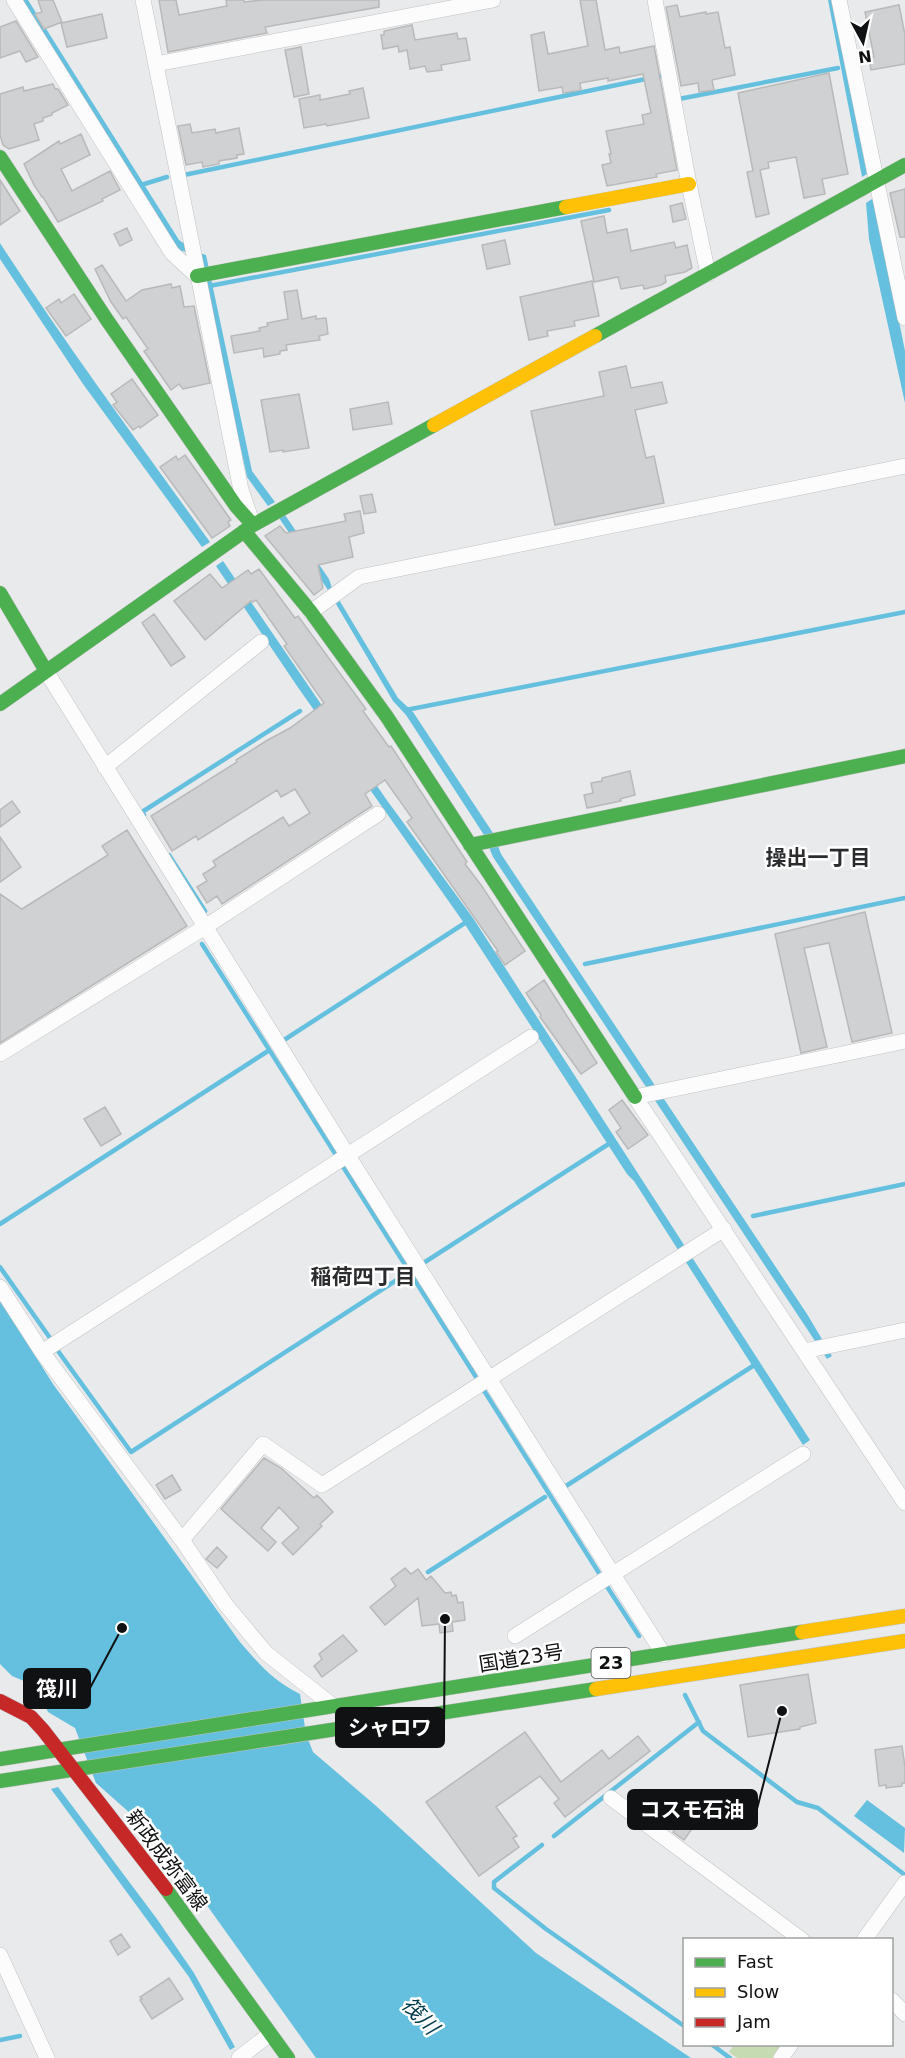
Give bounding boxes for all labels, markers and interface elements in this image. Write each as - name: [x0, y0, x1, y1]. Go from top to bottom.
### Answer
- north arrow: [833, 12, 893, 72]
- text: N: [857, 46, 873, 67]
- district label: 操出一丁目: [766, 846, 871, 870]
- district label: 稲荷四丁目: [311, 1265, 416, 1289]
- street label: 国道23号: [477, 1639, 565, 1677]
- road number: 23: [592, 1648, 630, 1678]
- callout: 筏川: [24, 1669, 90, 1708]
- text: 筏川: [36, 1677, 78, 1701]
- callout: シャロワ: [336, 1708, 444, 1747]
- text: シャロワ: [348, 1716, 432, 1740]
- callout: コスモ石油: [628, 1790, 757, 1829]
- text: コスモ石油: [640, 1798, 745, 1822]
- street label: 新政成弥富線: [121, 1805, 213, 1915]
- legend: [683, 1938, 893, 2046]
- text: Fast: [737, 1951, 773, 1972]
- text: Slow: [737, 1981, 779, 2002]
- water label: 筏川: [397, 1993, 445, 2041]
- text: Jam: [736, 2011, 771, 2032]

